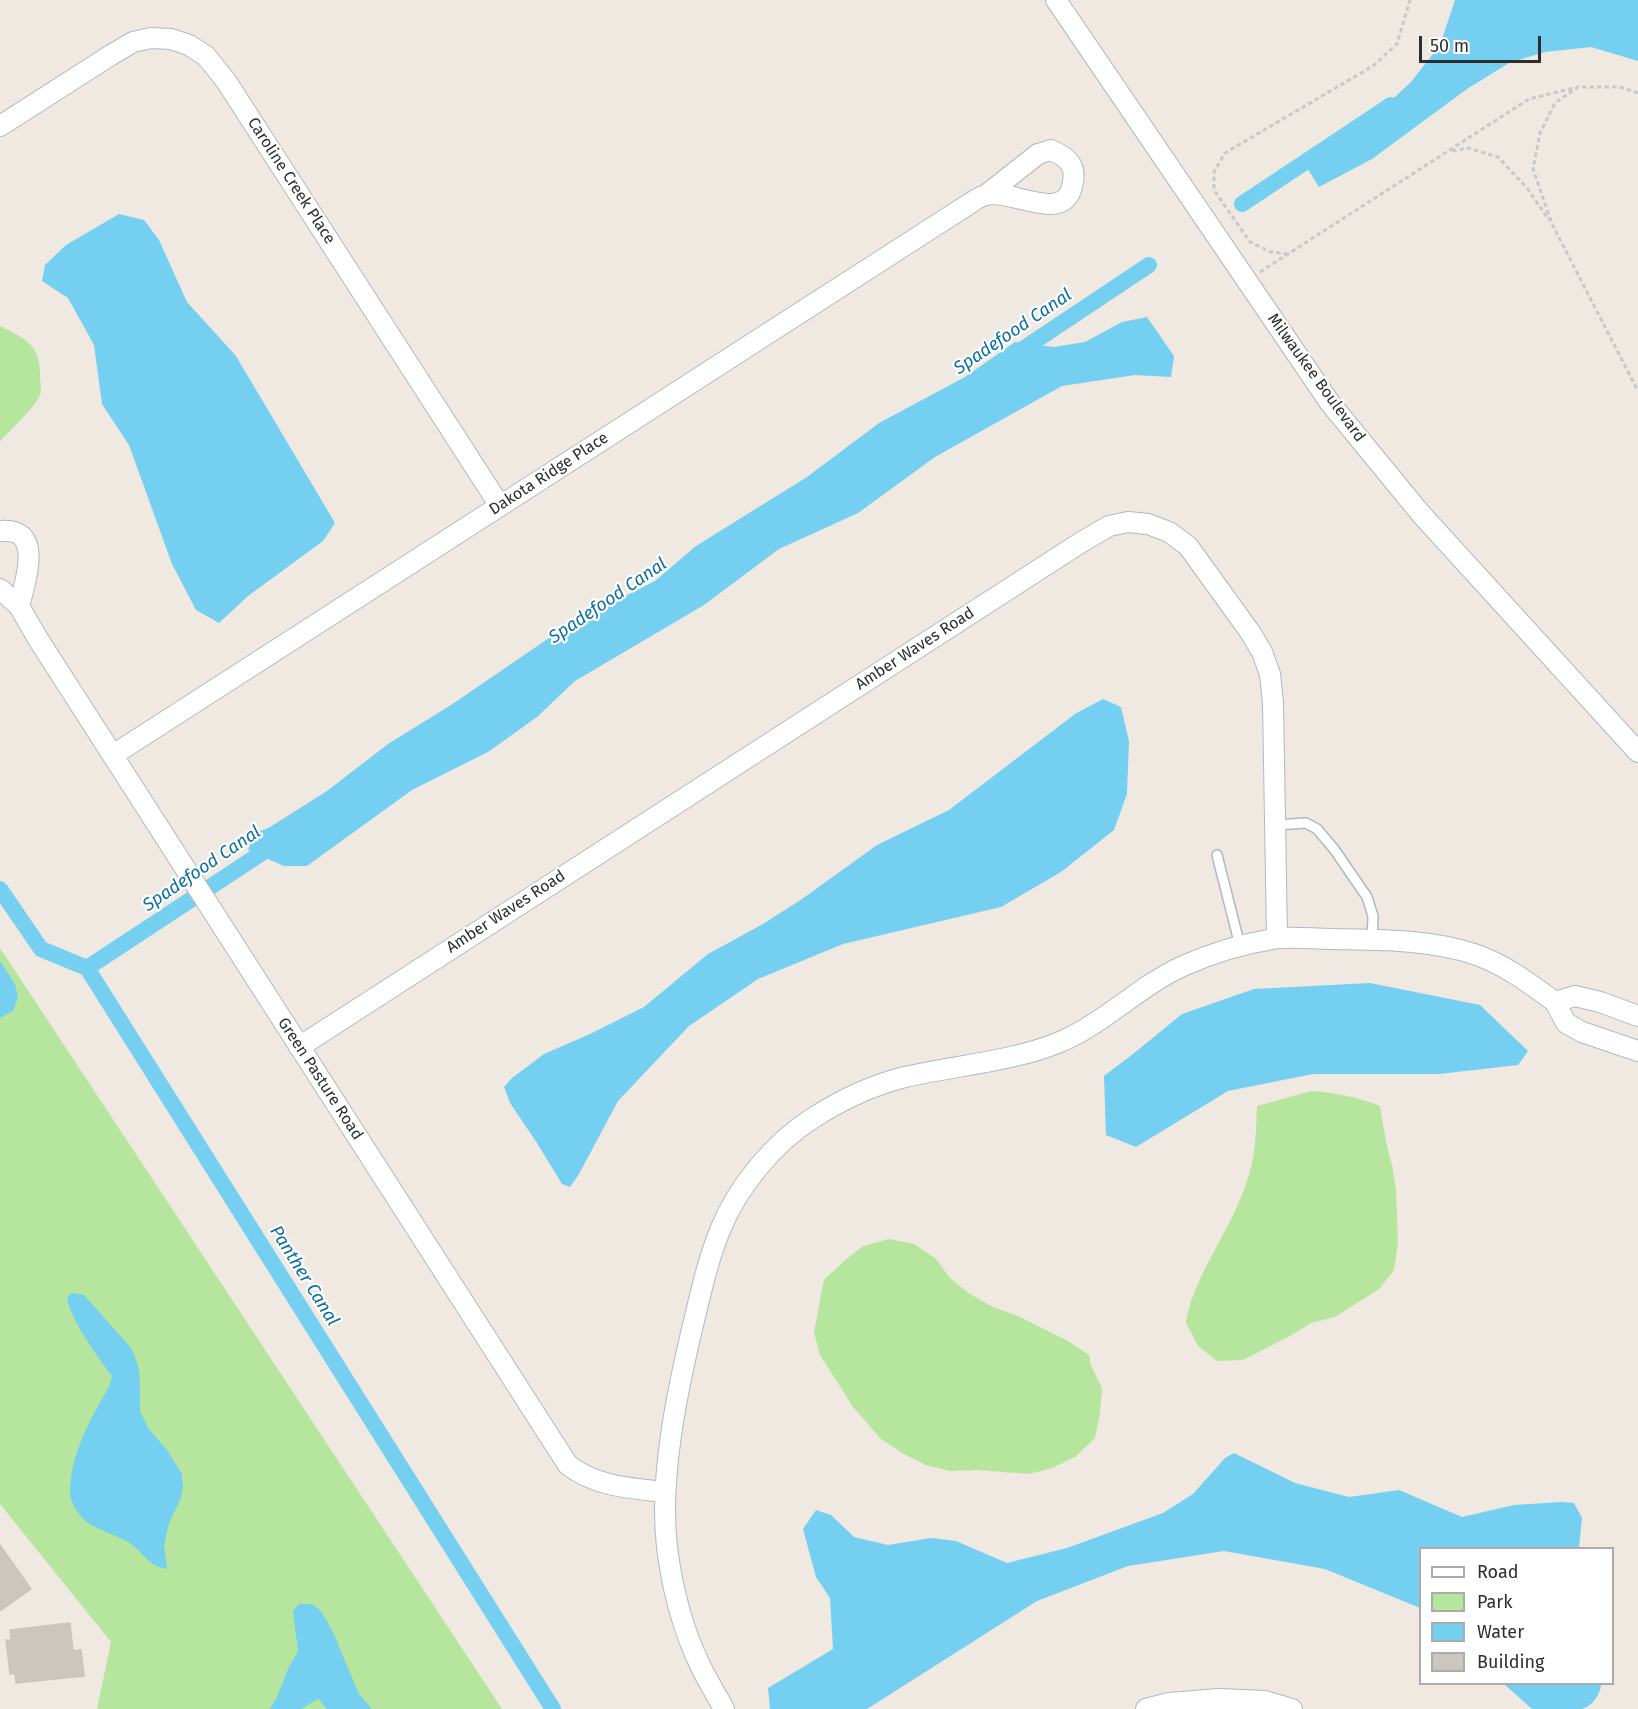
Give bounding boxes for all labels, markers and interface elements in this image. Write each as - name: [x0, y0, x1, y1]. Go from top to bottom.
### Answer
- scale bar: [1422, 24, 1544, 62]
- text: 50 m: [1430, 35, 1469, 57]
- street label: Caroline Creek Place: [243, 114, 339, 248]
- water label: Spadefood Canal: [950, 285, 1076, 379]
- street label: Milwaukee Boulevard: [1263, 310, 1369, 446]
- street label: Dakota Ridge Place: [486, 428, 612, 520]
- water label: Spadefood Canal: [545, 554, 671, 648]
- street label: Amber Waves Road: [852, 603, 978, 695]
- water label: Spadefood Canal: [139, 822, 265, 916]
- street label: Amber Waves Road: [443, 866, 569, 958]
- street label: Green Pasture Road: [273, 1014, 367, 1144]
- water label: Panther Canal: [265, 1222, 343, 1330]
- legend: [1419, 1547, 1614, 1685]
- text: Road: [1477, 1561, 1519, 1583]
- text: Park: [1477, 1591, 1512, 1613]
- text: Water: [1477, 1621, 1524, 1643]
- text: Building: [1477, 1651, 1544, 1673]

